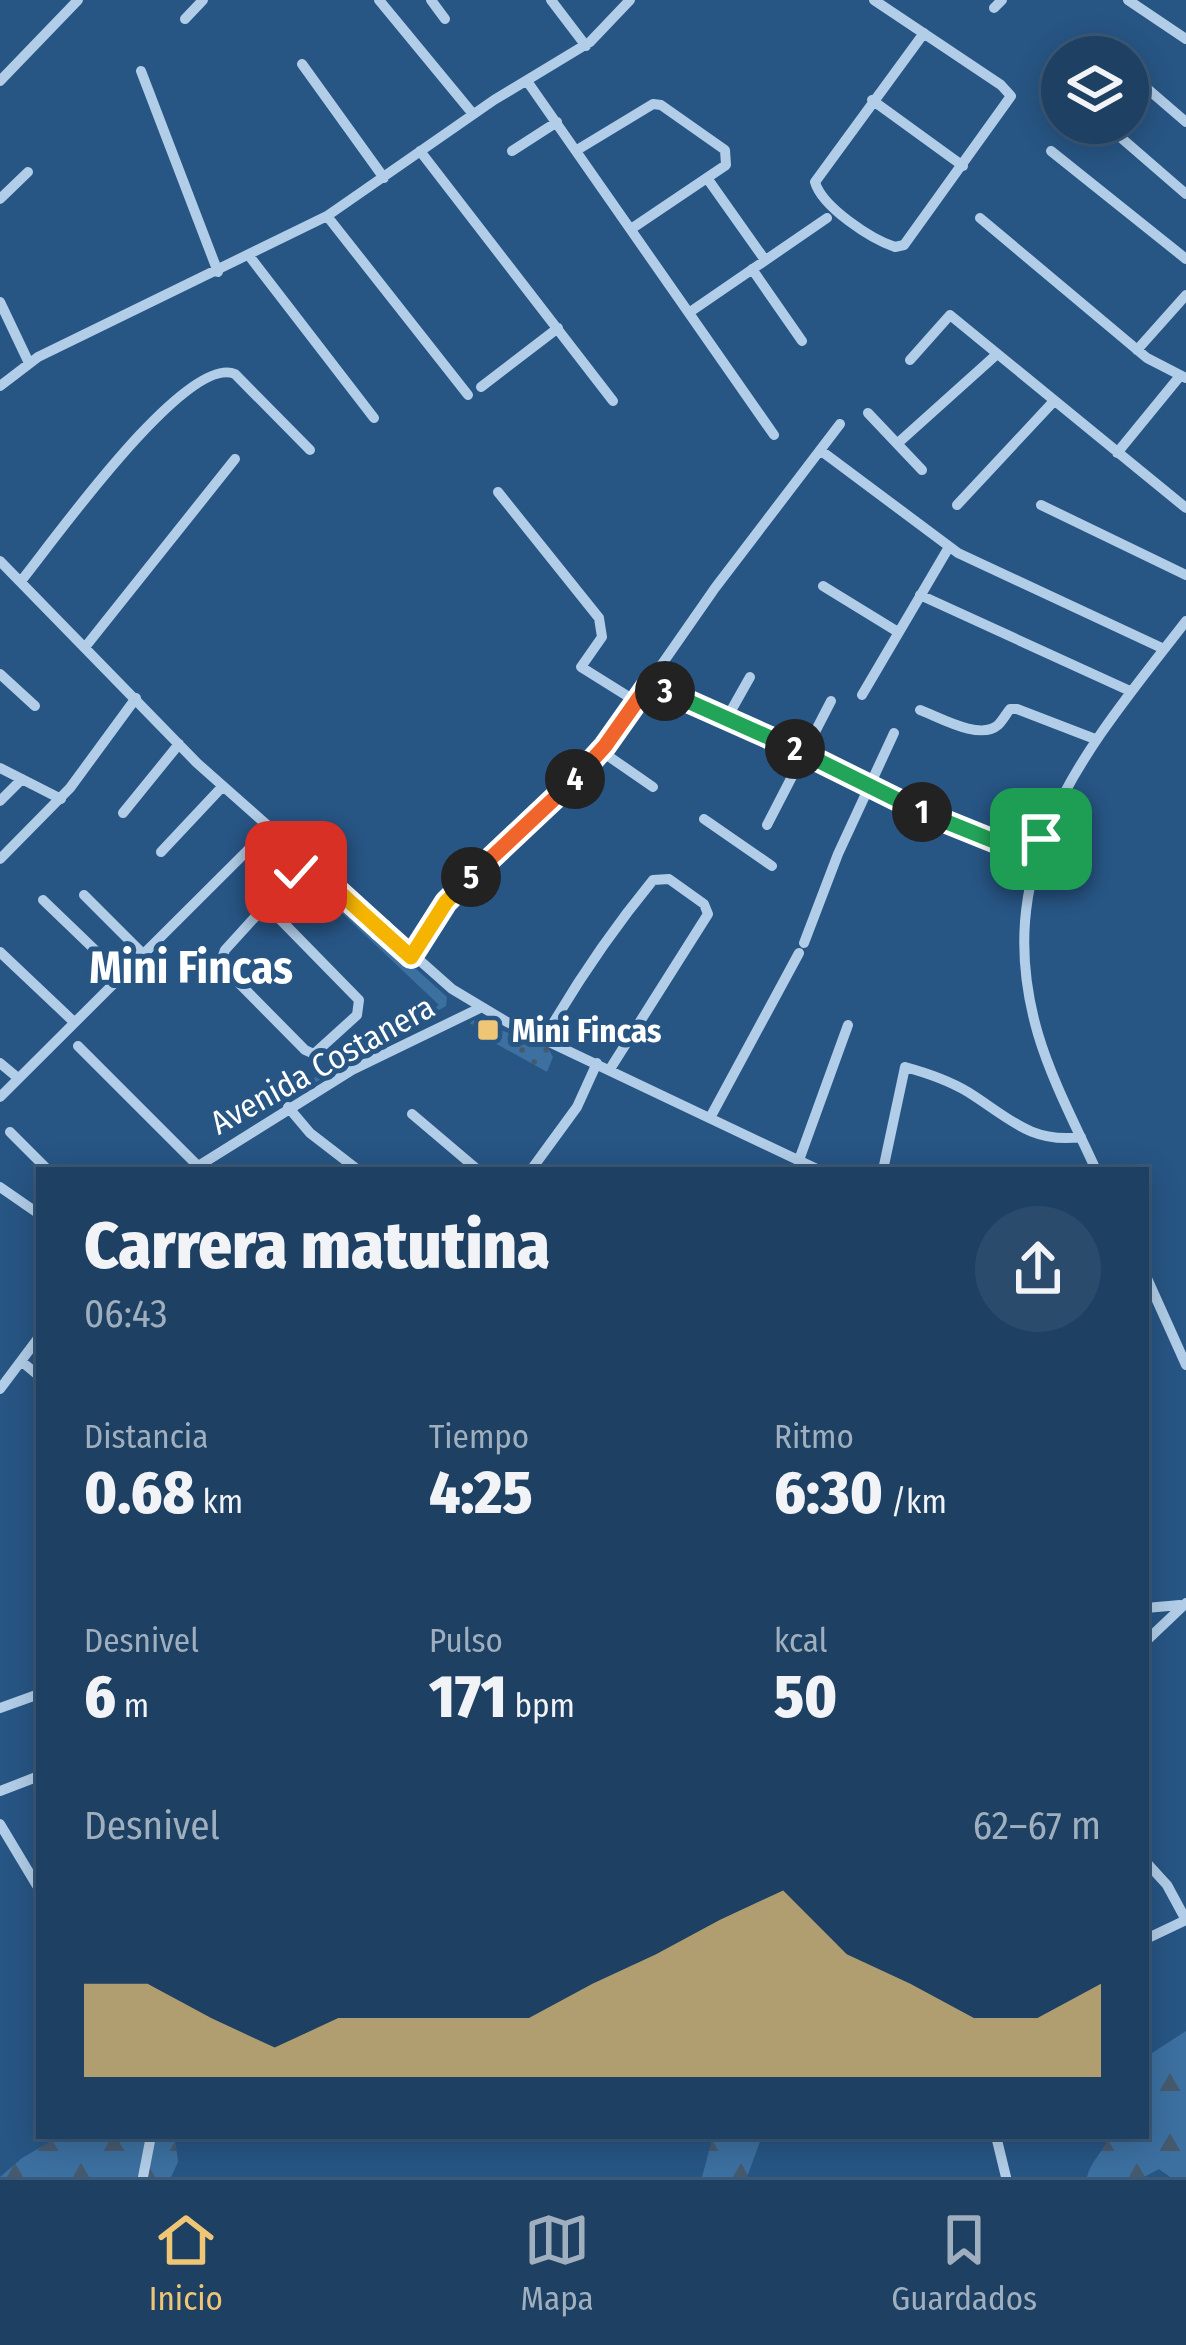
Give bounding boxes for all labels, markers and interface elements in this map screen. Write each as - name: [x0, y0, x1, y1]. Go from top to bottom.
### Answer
- map controls: [1041, 36, 1149, 144]
- button: layers: [1041, 36, 1149, 144]
- pin: 3: [635, 661, 695, 721]
- text: 3: [657, 671, 673, 711]
- pin: 2: [765, 719, 825, 779]
- text: 2: [787, 729, 803, 769]
- pin: 4: [545, 749, 605, 809]
- text: 4: [567, 759, 583, 799]
- pin: 1: [892, 782, 952, 842]
- pin: [990, 788, 1092, 890]
- text: 1: [915, 792, 929, 832]
- icon: arrive: [1008, 806, 1074, 872]
- pin: [245, 821, 347, 923]
- icon: check: [263, 839, 329, 905]
- pin: 5: [441, 847, 501, 907]
- text: 5: [463, 857, 479, 897]
- district label: Mini Fincas: [89, 941, 293, 995]
- street label: Avenida Costanera: [203, 987, 442, 1143]
- place label: Mini Fincas: [512, 1011, 661, 1051]
- marker: Mini Fincas: [475, 1017, 501, 1043]
- text: Carrera matutina: [84, 1206, 550, 1285]
- button: share: [975, 1206, 1101, 1332]
- text: 06:43: [84, 1291, 168, 1337]
- text: Distancia: [84, 1417, 208, 1457]
- text: Tiempo: [429, 1417, 529, 1457]
- text: Ritmo: [774, 1417, 854, 1457]
- text: 0.68: [84, 1457, 195, 1529]
- text: 4:25: [429, 1457, 533, 1529]
- text: 6:30: [774, 1457, 883, 1529]
- text: km: [195, 1482, 243, 1522]
- text: /km: [883, 1482, 947, 1522]
- text: Desnivel: [84, 1621, 199, 1661]
- text: Pulso: [429, 1621, 503, 1661]
- text: kcal: [774, 1621, 827, 1661]
- text: 6: [84, 1661, 116, 1733]
- text: 171: [429, 1661, 507, 1733]
- text: 50: [774, 1661, 837, 1733]
- text: m: [116, 1686, 149, 1726]
- text: bpm: [507, 1686, 575, 1726]
- text: Desnivel: [84, 1803, 220, 1849]
- text: 62–67 m: [973, 1803, 1101, 1849]
- tab: Inicio: [149, 2207, 223, 2319]
- tab: Mapa: [521, 2207, 594, 2319]
- tab: Guardados: [891, 2207, 1037, 2319]

